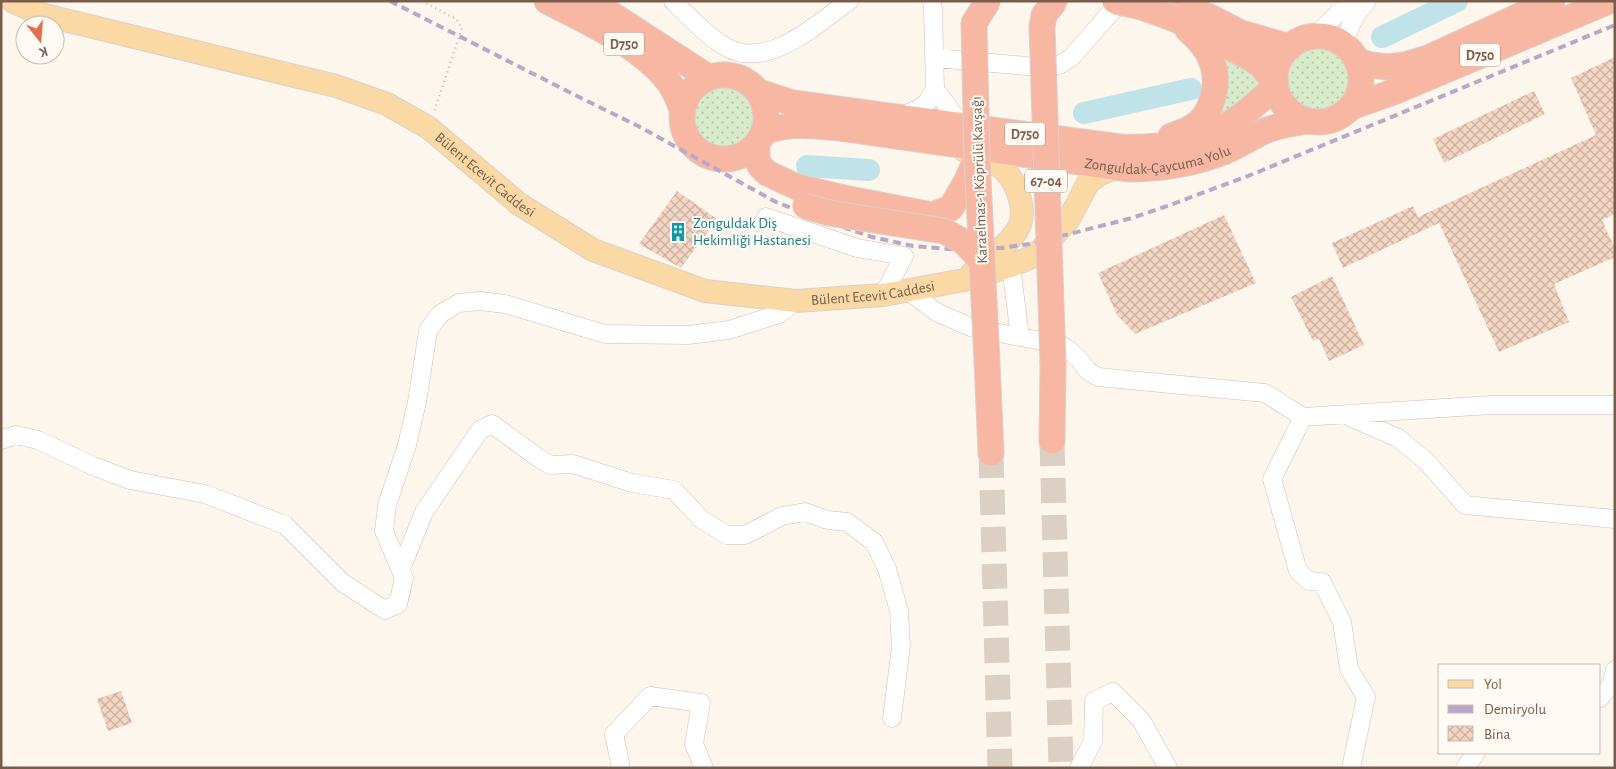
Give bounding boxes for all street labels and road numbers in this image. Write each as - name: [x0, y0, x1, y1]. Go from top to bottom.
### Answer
- road number: D750: [604, 33, 644, 56]
- road number: D750: [1460, 44, 1500, 66]
- street label: Karaelmas-1 Köprülü Kavşağı: [969, 96, 990, 264]
- road number: D750: [1005, 122, 1045, 146]
- street label: Bülent Ecevit Caddesi: [432, 130, 538, 220]
- street label: Zonguldak-Çaycuma Yolu: [1084, 143, 1233, 177]
- road number: 67-04: [1025, 170, 1067, 192]
- street label: Bülent Ecevit Caddesi: [810, 279, 936, 308]

